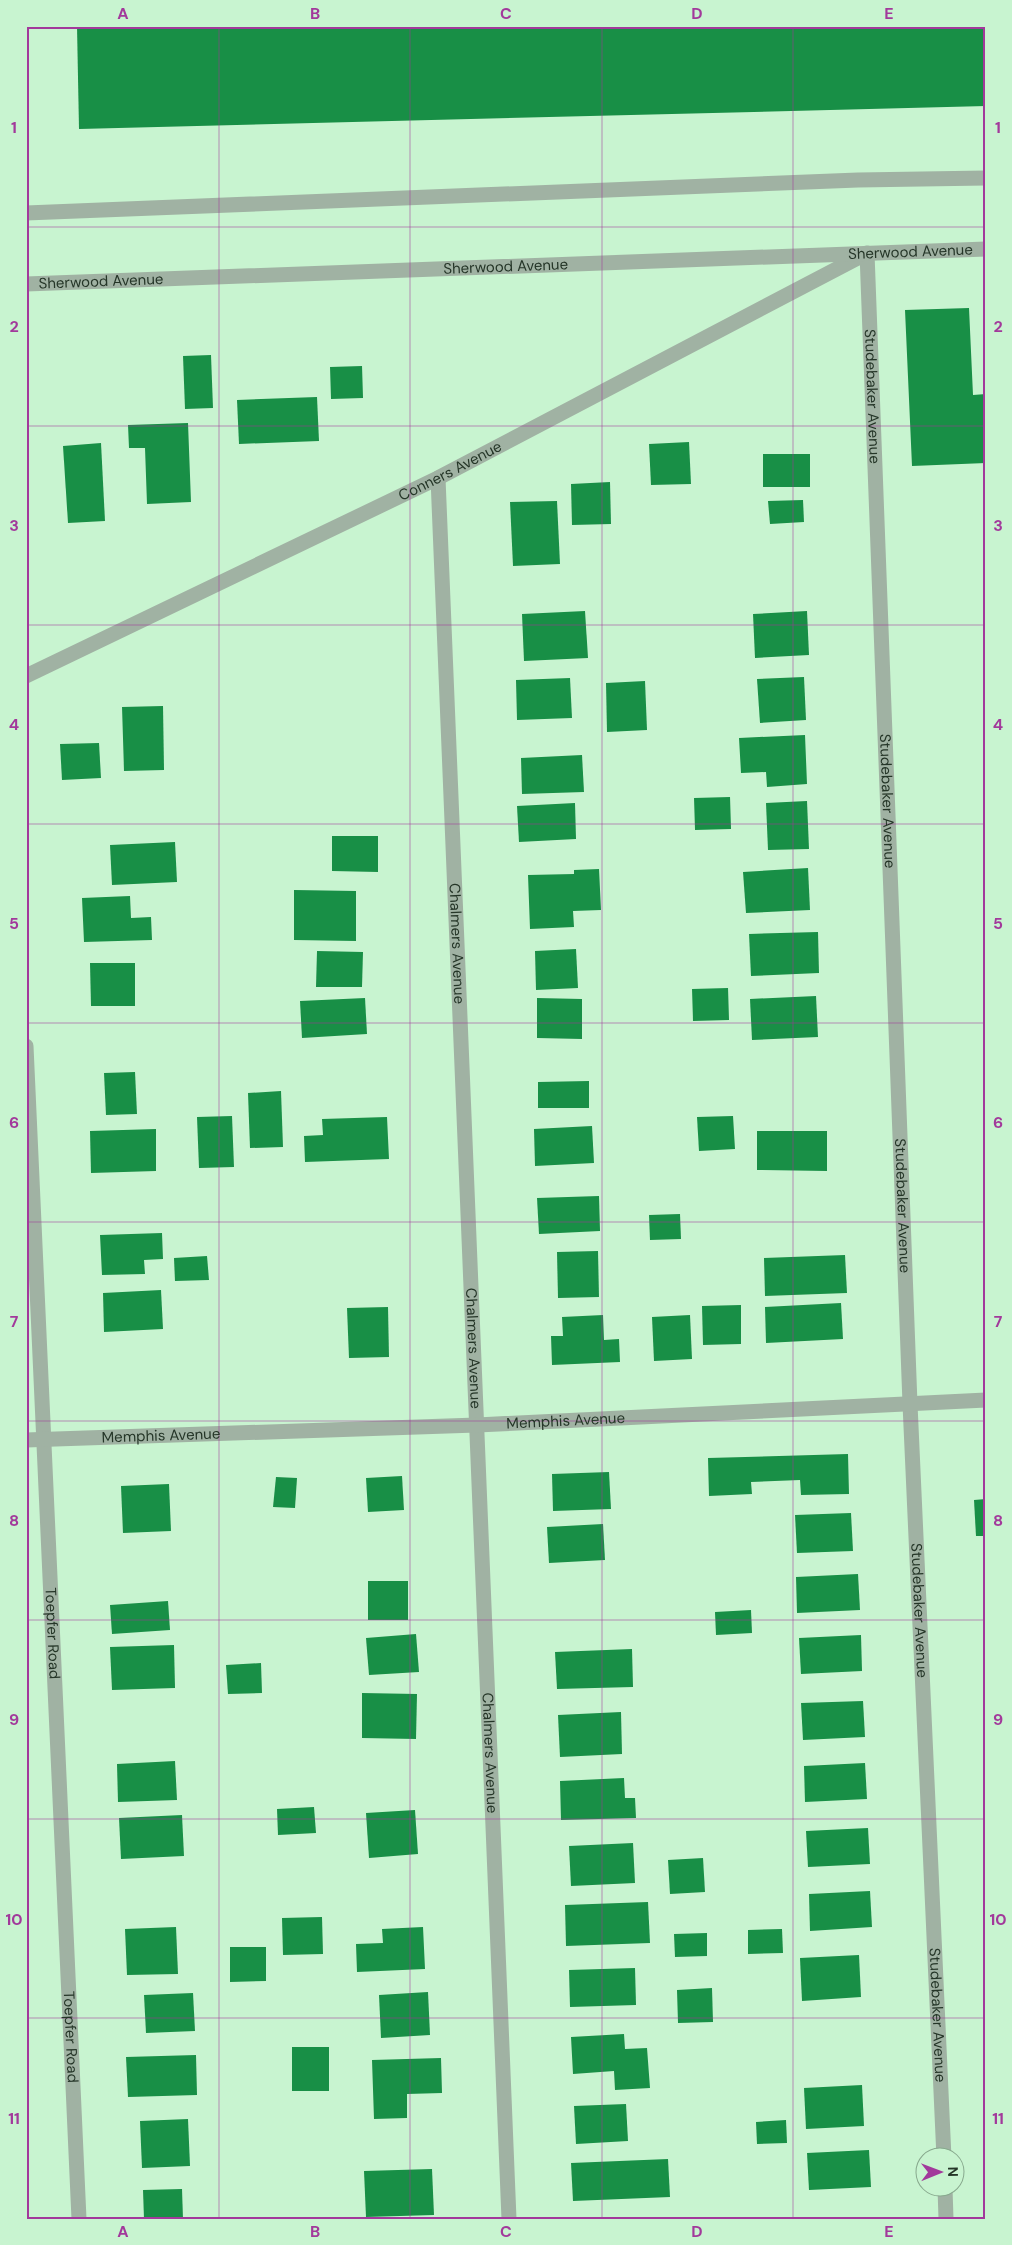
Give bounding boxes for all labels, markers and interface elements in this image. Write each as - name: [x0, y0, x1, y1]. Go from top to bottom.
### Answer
- text: A: [117, 3, 129, 24]
- text: B: [310, 3, 320, 24]
- text: C: [500, 3, 512, 24]
- text: D: [691, 3, 703, 24]
- text: E: [884, 3, 894, 24]
- text: 1: [11, 117, 17, 138]
- text: 1: [995, 117, 1001, 138]
- street label: Sherwood Avenue: [848, 239, 973, 264]
- street label: Sherwood Avenue: [443, 254, 568, 279]
- street label: Sherwood Avenue: [38, 269, 164, 294]
- text: 2: [9, 316, 19, 337]
- text: 2: [993, 316, 1003, 337]
- street label: Studebaker Avenue: [860, 329, 885, 464]
- street label: Conners Avenue: [395, 436, 505, 506]
- text: 3: [9, 515, 19, 536]
- text: 3: [993, 515, 1003, 536]
- text: 4: [9, 714, 19, 735]
- text: 4: [993, 714, 1003, 735]
- street label: Studebaker Avenue: [875, 733, 900, 869]
- street label: Chalmers Avenue: [445, 883, 469, 1004]
- text: 5: [9, 913, 19, 934]
- text: 5: [993, 913, 1003, 934]
- text: 6: [9, 1112, 19, 1133]
- text: 6: [993, 1112, 1003, 1133]
- street label: Studebaker Avenue: [890, 1138, 915, 1274]
- street label: Chalmers Avenue: [461, 1287, 486, 1409]
- text: 7: [10, 1311, 19, 1332]
- text: 7: [994, 1311, 1003, 1332]
- street label: Memphis Avenue: [506, 1408, 625, 1434]
- street label: Memphis Avenue: [101, 1424, 221, 1447]
- text: 8: [9, 1510, 19, 1531]
- text: 8: [993, 1510, 1003, 1531]
- street label: Studebaker Avenue: [906, 1543, 932, 1678]
- street label: Toepfer Road: [40, 1587, 65, 1680]
- street label: Chalmers Avenue: [478, 1692, 502, 1814]
- text: 9: [9, 1709, 19, 1730]
- text: 9: [993, 1709, 1003, 1730]
- text: 10: [5, 1909, 23, 1930]
- text: 10: [989, 1909, 1007, 1930]
- street label: Studebaker Avenue: [925, 1947, 951, 2083]
- street label: Toepfer Road: [59, 1991, 83, 2083]
- text: 11: [8, 2108, 20, 2129]
- text: 11: [992, 2108, 1004, 2129]
- north arrow: [914, 2148, 964, 2198]
- text: N: [944, 2167, 962, 2177]
- text: A: [117, 2221, 129, 2242]
- text: B: [310, 2221, 320, 2242]
- text: C: [500, 2221, 512, 2242]
- text: D: [691, 2221, 703, 2242]
- text: E: [884, 2221, 894, 2242]

